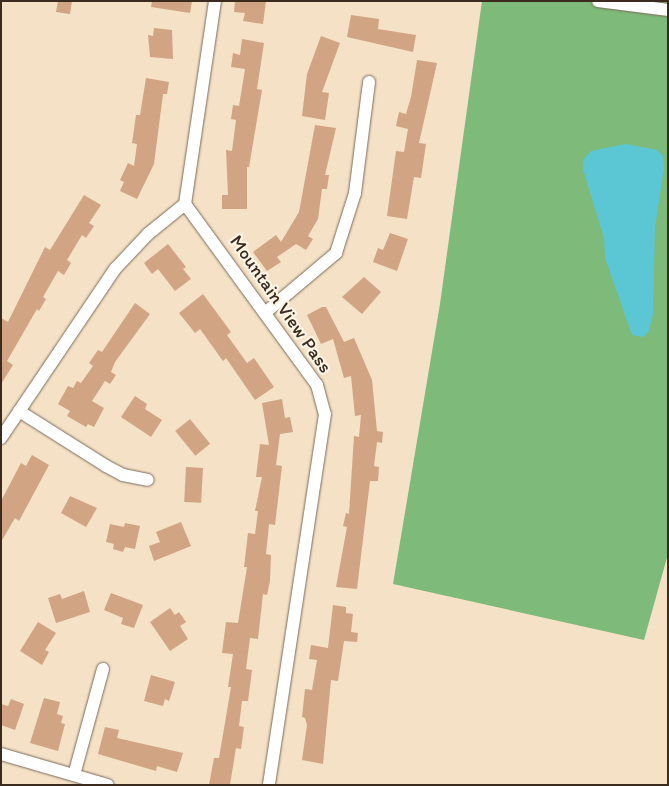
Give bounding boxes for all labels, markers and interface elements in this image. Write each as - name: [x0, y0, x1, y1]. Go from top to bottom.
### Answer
- street label: Mountain View Pass: [225, 231, 337, 377]

